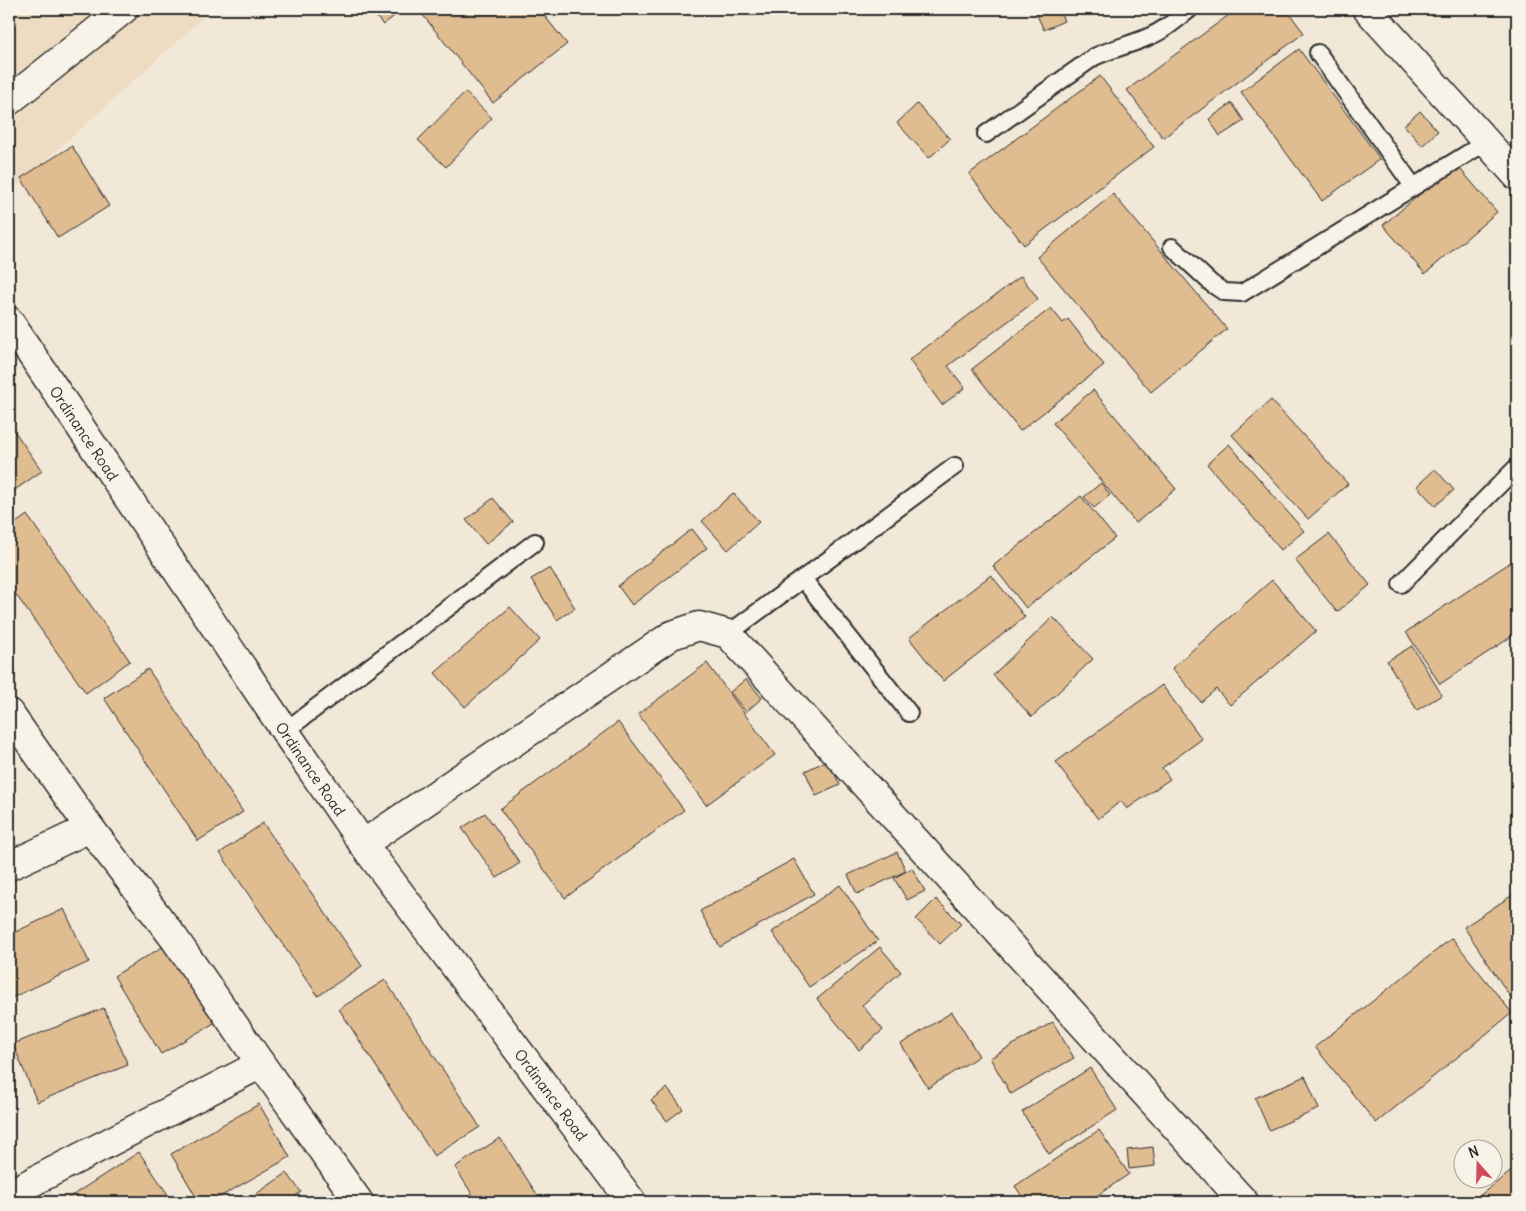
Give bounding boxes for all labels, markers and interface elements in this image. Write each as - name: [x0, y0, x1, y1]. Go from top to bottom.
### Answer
- street label: Ordinance Road: [46, 382, 123, 484]
- street label: Ordinance Road: [272, 718, 350, 820]
- street label: Ordinance Road: [511, 1045, 592, 1144]
- north arrow: [1454, 1138, 1504, 1188]
- text: N: [1466, 1142, 1481, 1162]

